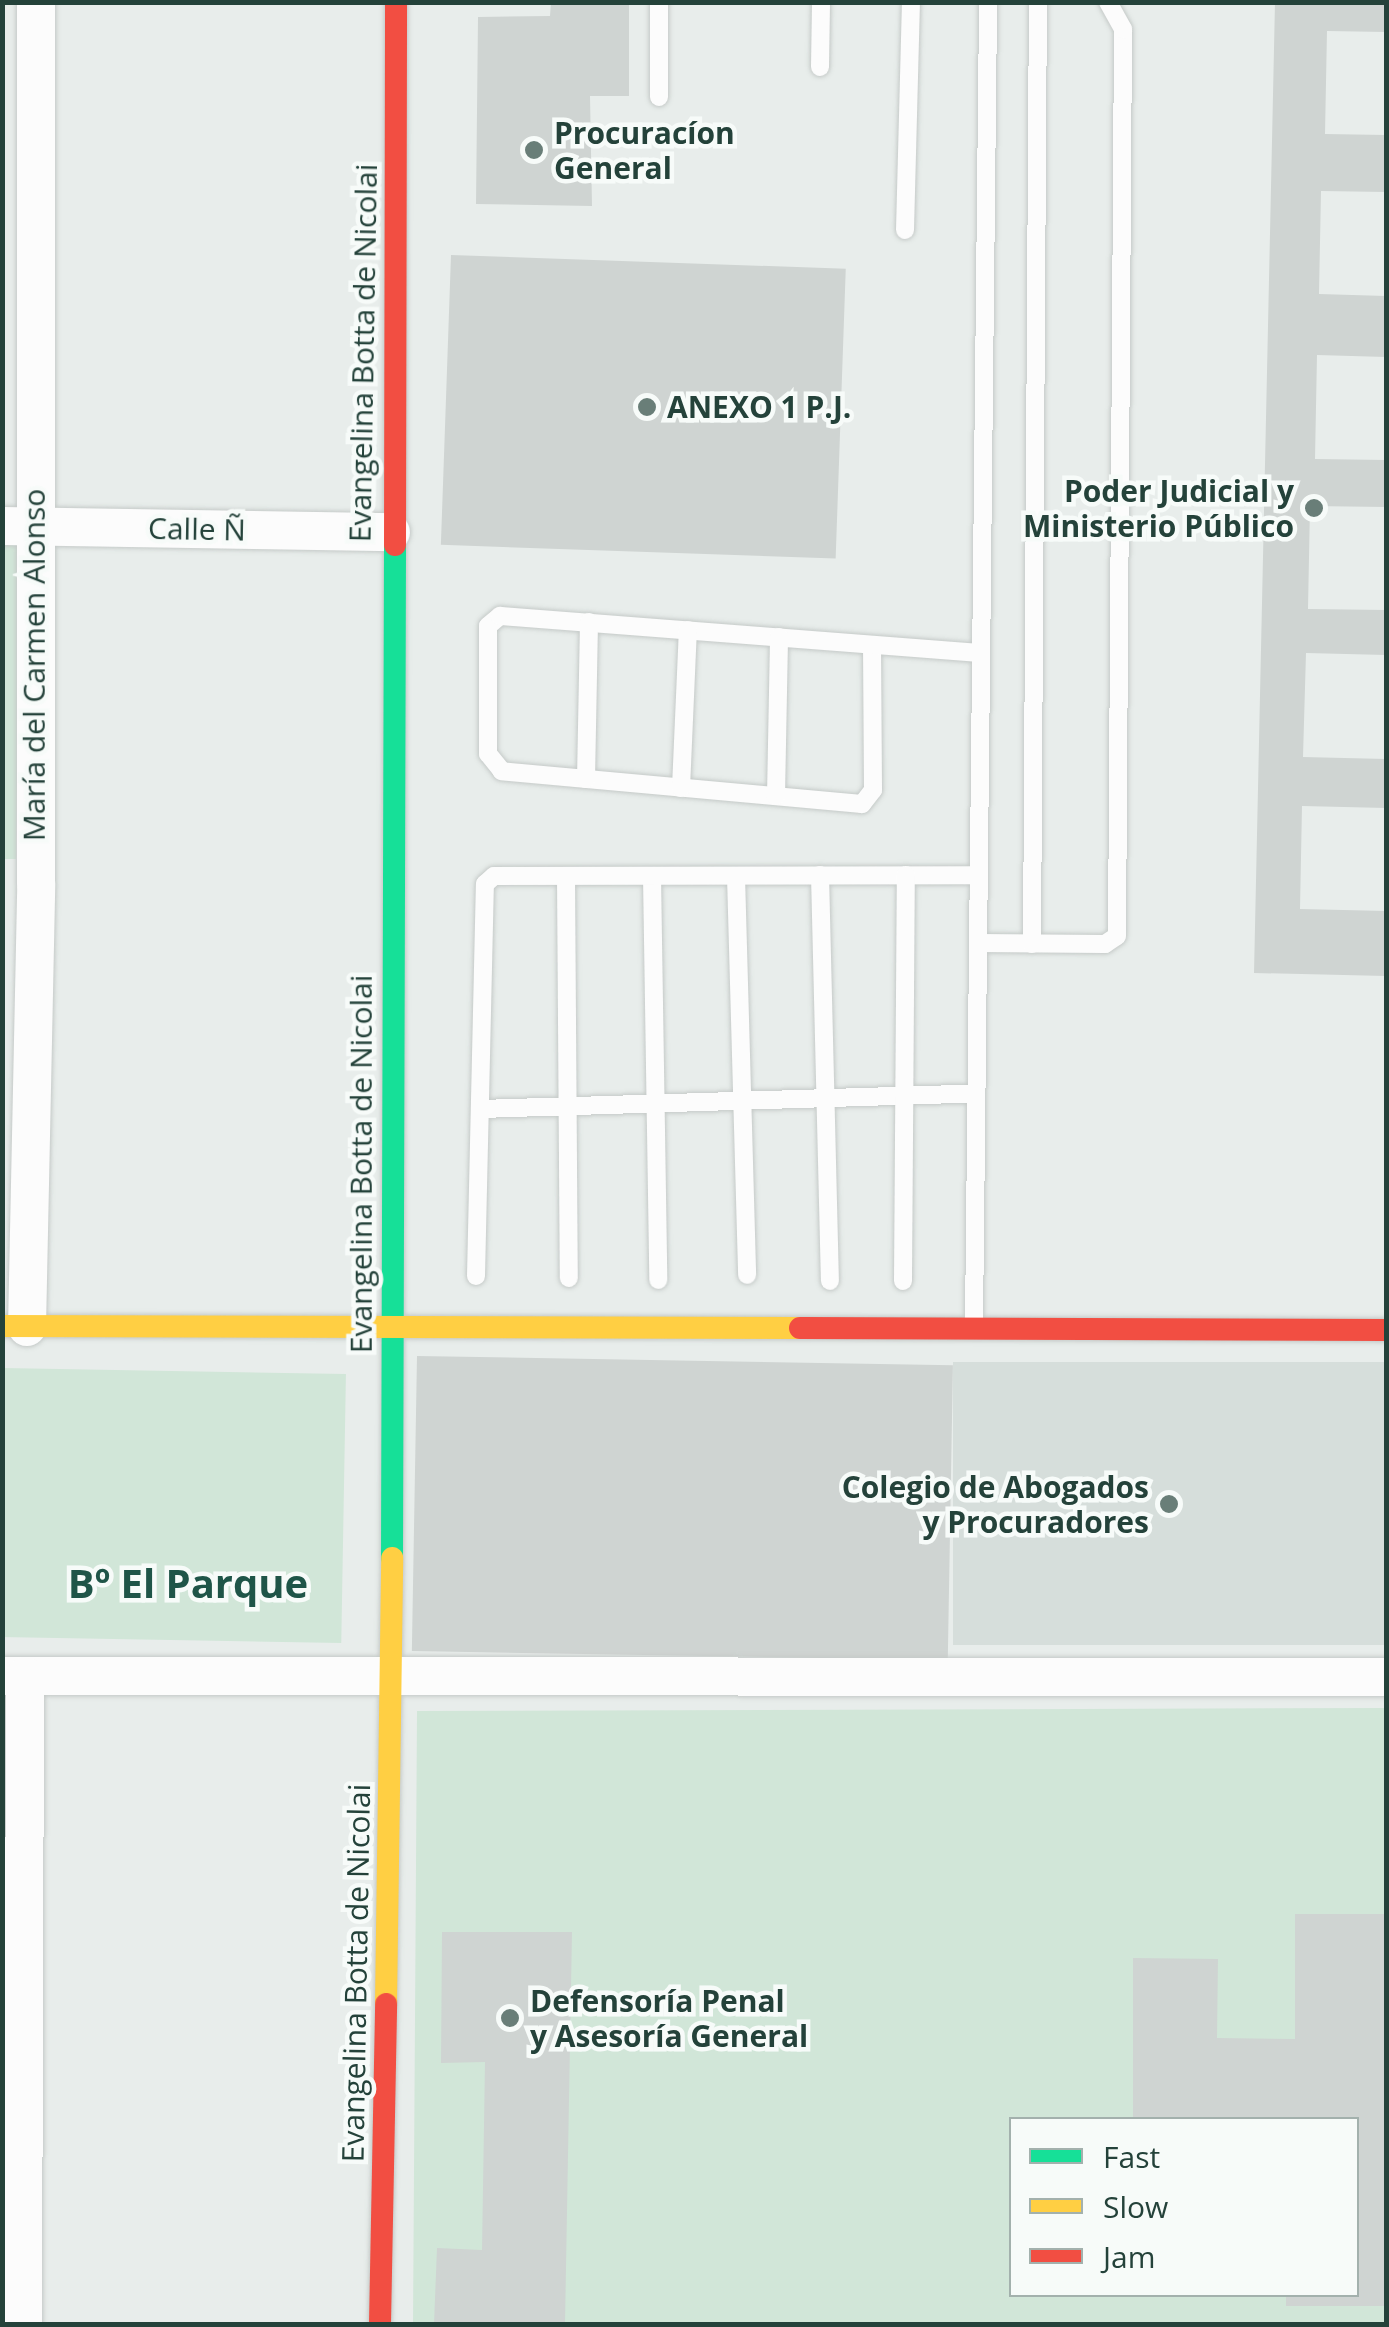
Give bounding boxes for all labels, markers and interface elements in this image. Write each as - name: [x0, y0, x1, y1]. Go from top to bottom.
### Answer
- place label: Procuracíon General: [554, 115, 735, 186]
- marker: Procuracíon General: [523, 139, 545, 161]
- street label: Evangelina Botta de Nicolai: [342, 163, 384, 543]
- place label: ANEXO 1 P.J.: [667, 389, 851, 425]
- marker: ANEXO 1 P.J.: [636, 396, 658, 418]
- place label: Poder Judicial y Ministerio Público: [1023, 473, 1294, 544]
- street label: María del Carmen Alonso: [16, 489, 52, 841]
- marker: Poder Judicial y Ministerio Público: [1303, 497, 1325, 519]
- street label: Calle Ñ: [148, 510, 246, 548]
- street label: Evangelina Botta de Nicolai: [343, 975, 379, 1353]
- place label: Colegio de Abogados y Procuradores: [842, 1469, 1149, 1540]
- marker: Colegio de Abogados y Procuradores: [1158, 1493, 1180, 1515]
- district label: Bº El Parque: [68, 1559, 308, 1607]
- street label: Evangelina Botta de Nicolai: [335, 1783, 377, 2163]
- place label: Defensoría Penal y Asesoría General: [530, 1983, 808, 2054]
- marker: Defensoría Penal y Asesoría General: [499, 2007, 521, 2029]
- legend: [1009, 2117, 1359, 2297]
- text: Fast: [1103, 2136, 1160, 2177]
- text: Slow: [1103, 2186, 1168, 2227]
- text: Jam: [1103, 2236, 1156, 2277]

